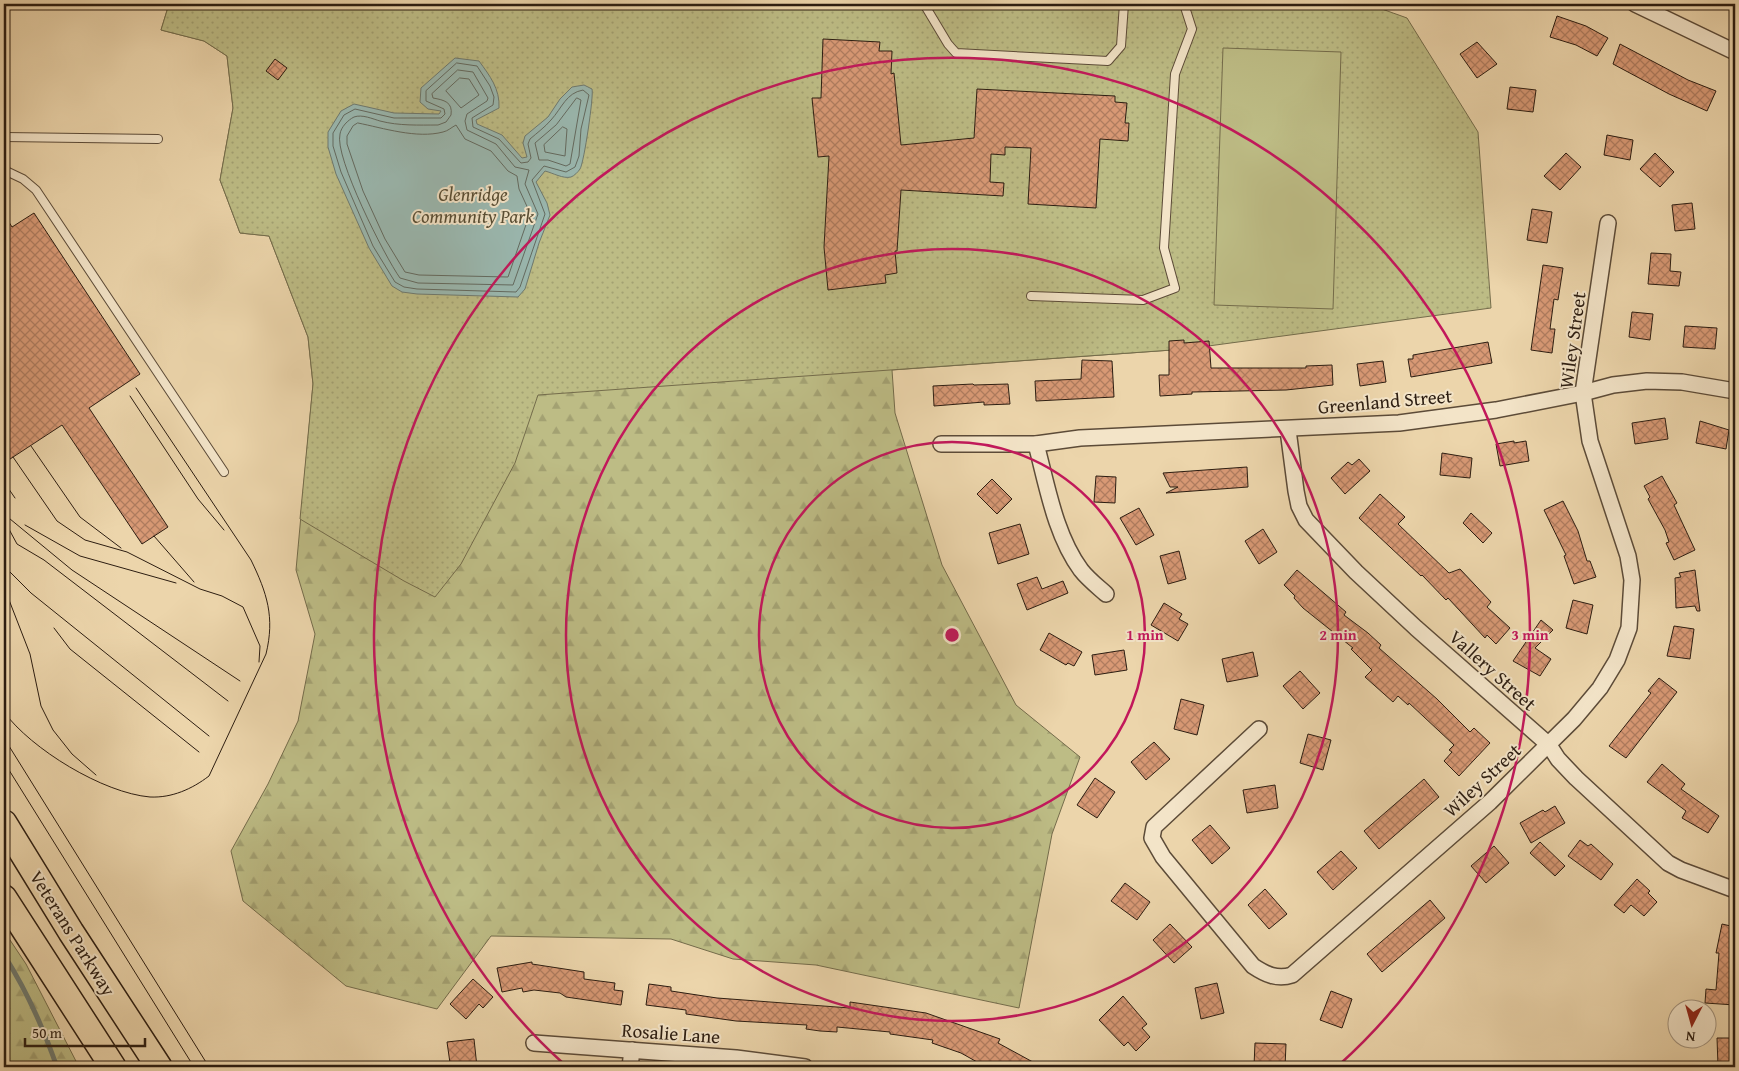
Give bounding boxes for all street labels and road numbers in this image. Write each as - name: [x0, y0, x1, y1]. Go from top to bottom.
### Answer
- street label: Wiley Street: [1551, 290, 1593, 390]
- street label: Greenland Street: [1317, 381, 1454, 421]
- street label: Vallery Street: [1443, 623, 1543, 717]
- street label: Wiley Street: [1437, 736, 1527, 823]
- street label: Veterans Parkway: [23, 865, 123, 1002]
- street label: Rosalie Lane: [621, 1016, 721, 1050]

